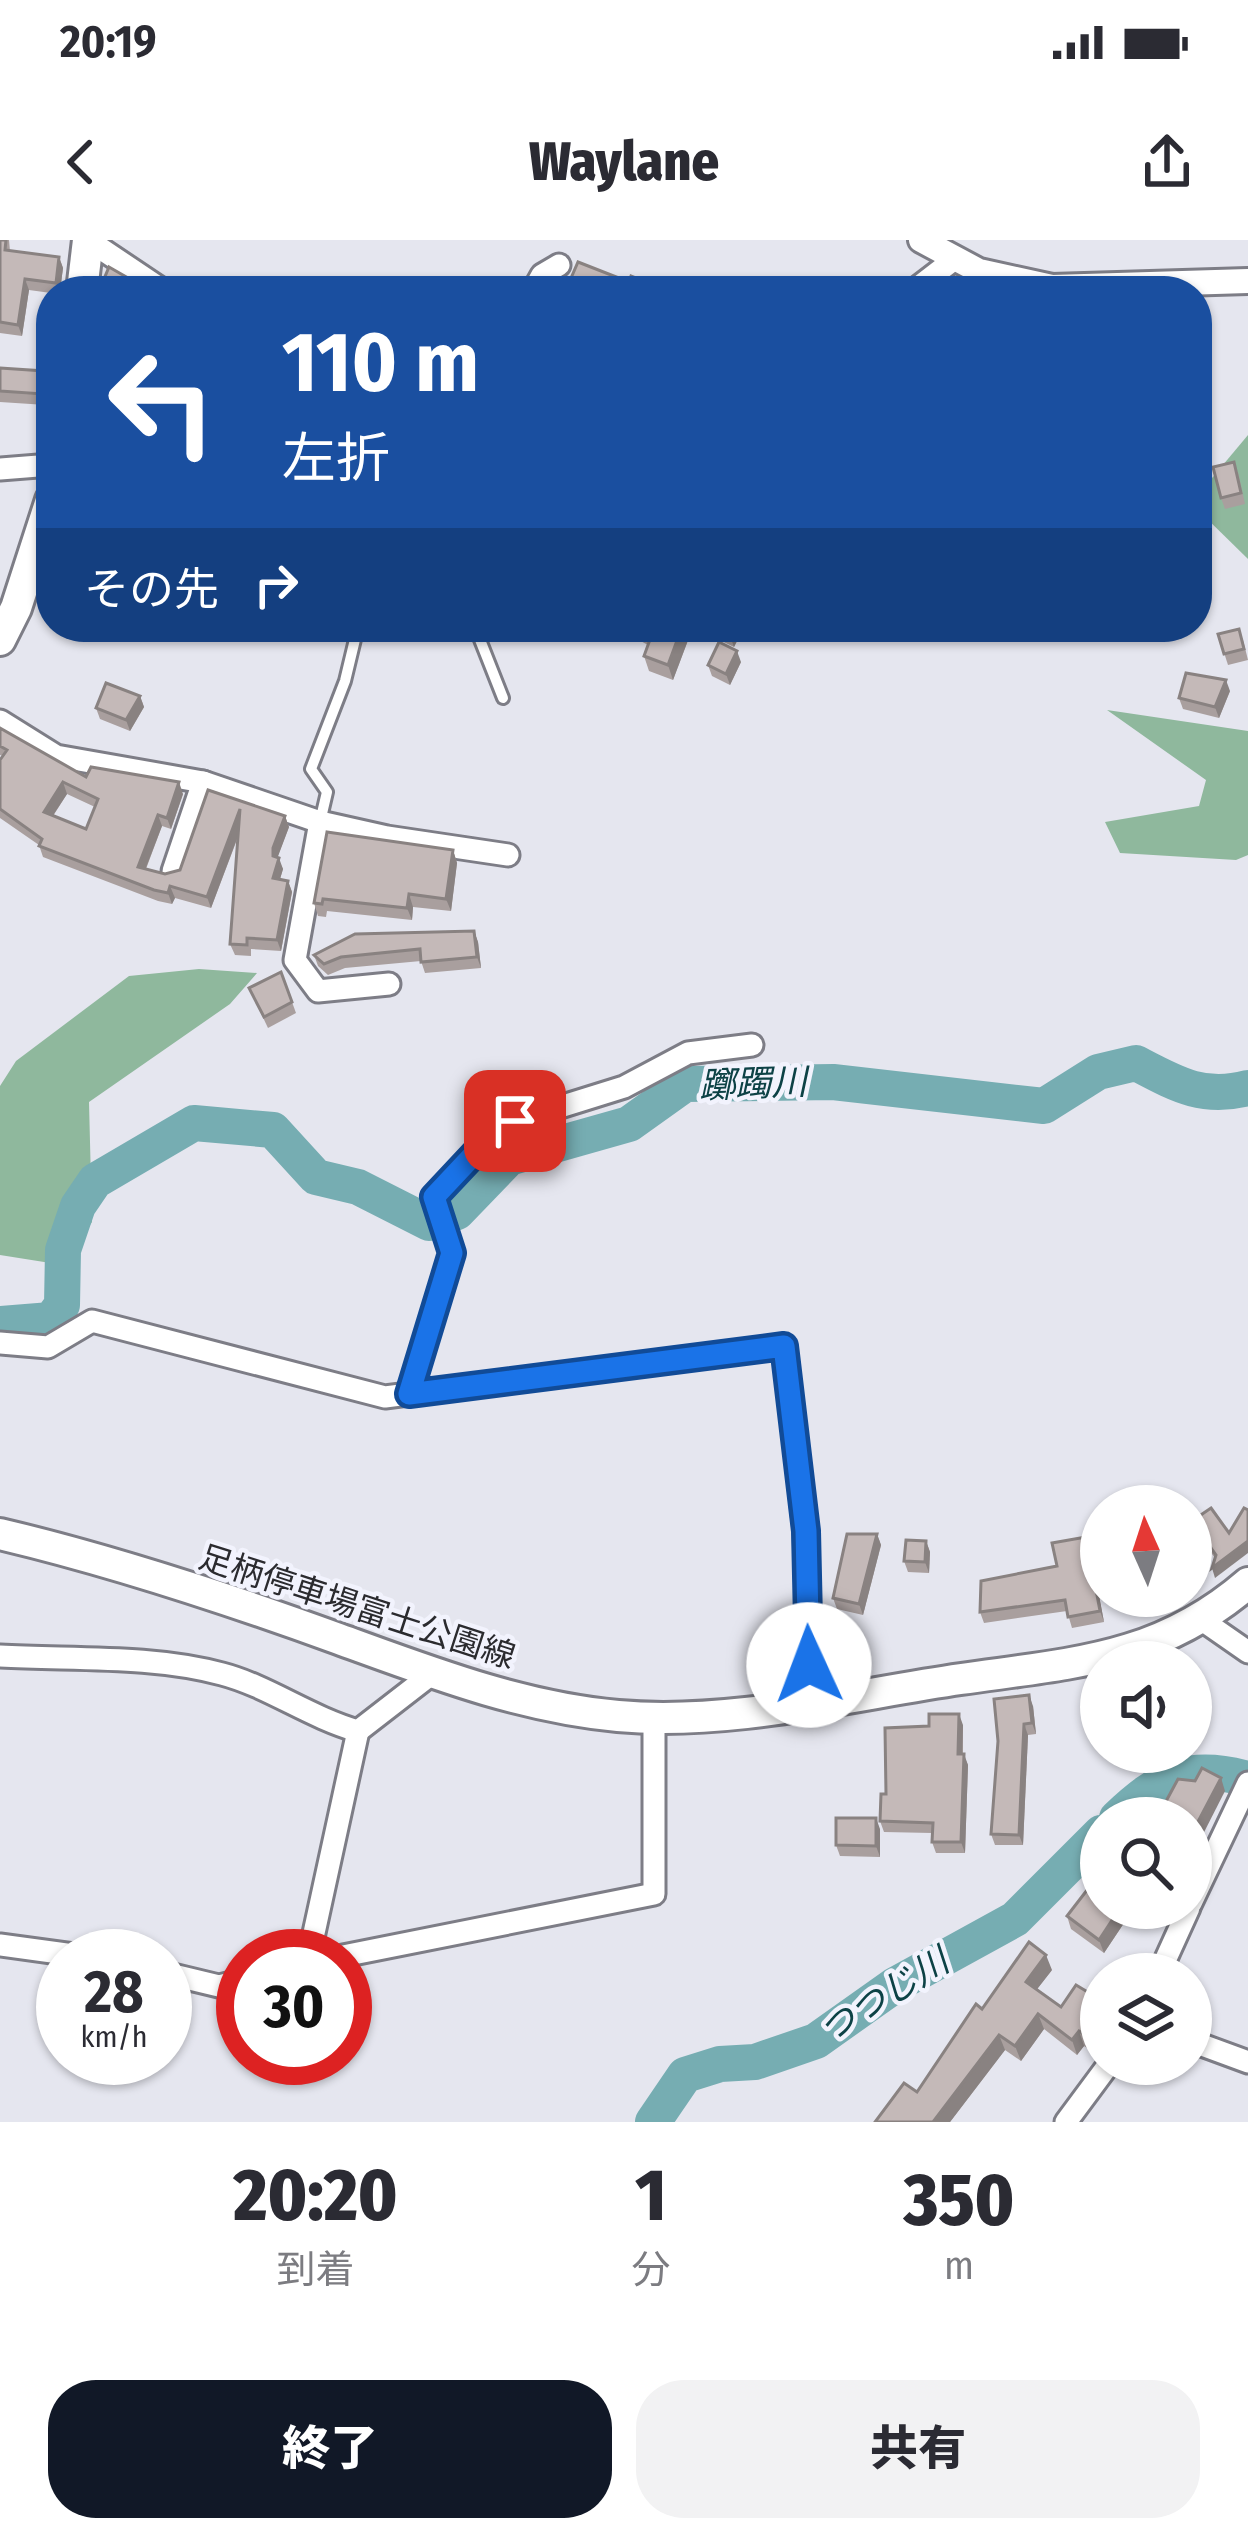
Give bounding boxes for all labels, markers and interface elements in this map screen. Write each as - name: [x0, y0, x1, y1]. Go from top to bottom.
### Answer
- text: 20:19: [60, 15, 156, 69]
- icon: back: [48, 129, 114, 195]
- icon: share: [1134, 129, 1200, 195]
- text: Waylane: [529, 130, 719, 194]
- text: 110 m: [282, 312, 479, 413]
- icon: left: [84, 324, 240, 480]
- text: 左折: [282, 427, 390, 491]
- icon: right: [243, 552, 309, 618]
- text: その先: [84, 563, 219, 617]
- water label: 躑躅川: [698, 1060, 812, 1108]
- pin: [464, 1070, 566, 1172]
- icon: arrive: [482, 1088, 548, 1154]
- north arrow: [1080, 1485, 1212, 1617]
- map controls: [1080, 1485, 1212, 2085]
- street label: 足柄停車場富士公園線: [194, 1537, 520, 1677]
- position arrow: [746, 1602, 872, 1728]
- button: sound: [1080, 1641, 1212, 1773]
- button: search: [1080, 1797, 1212, 1929]
- speed limit sign: 30: [216, 1929, 372, 2085]
- water label: つつじ川: [811, 1937, 960, 2053]
- button: layers: [1080, 1953, 1212, 2085]
- text: 28: [84, 1956, 144, 2028]
- text: km/h: [81, 2019, 147, 2055]
- text: 20:20: [234, 2153, 398, 2239]
- text: 1: [635, 2153, 666, 2239]
- text: 350: [904, 2158, 1014, 2244]
- text: m: [944, 2243, 974, 2289]
- text: 到着: [277, 2247, 355, 2293]
- text: 分: [631, 2247, 670, 2293]
- button: 終了: [48, 2380, 612, 2518]
- button: 共有: [636, 2380, 1200, 2518]

